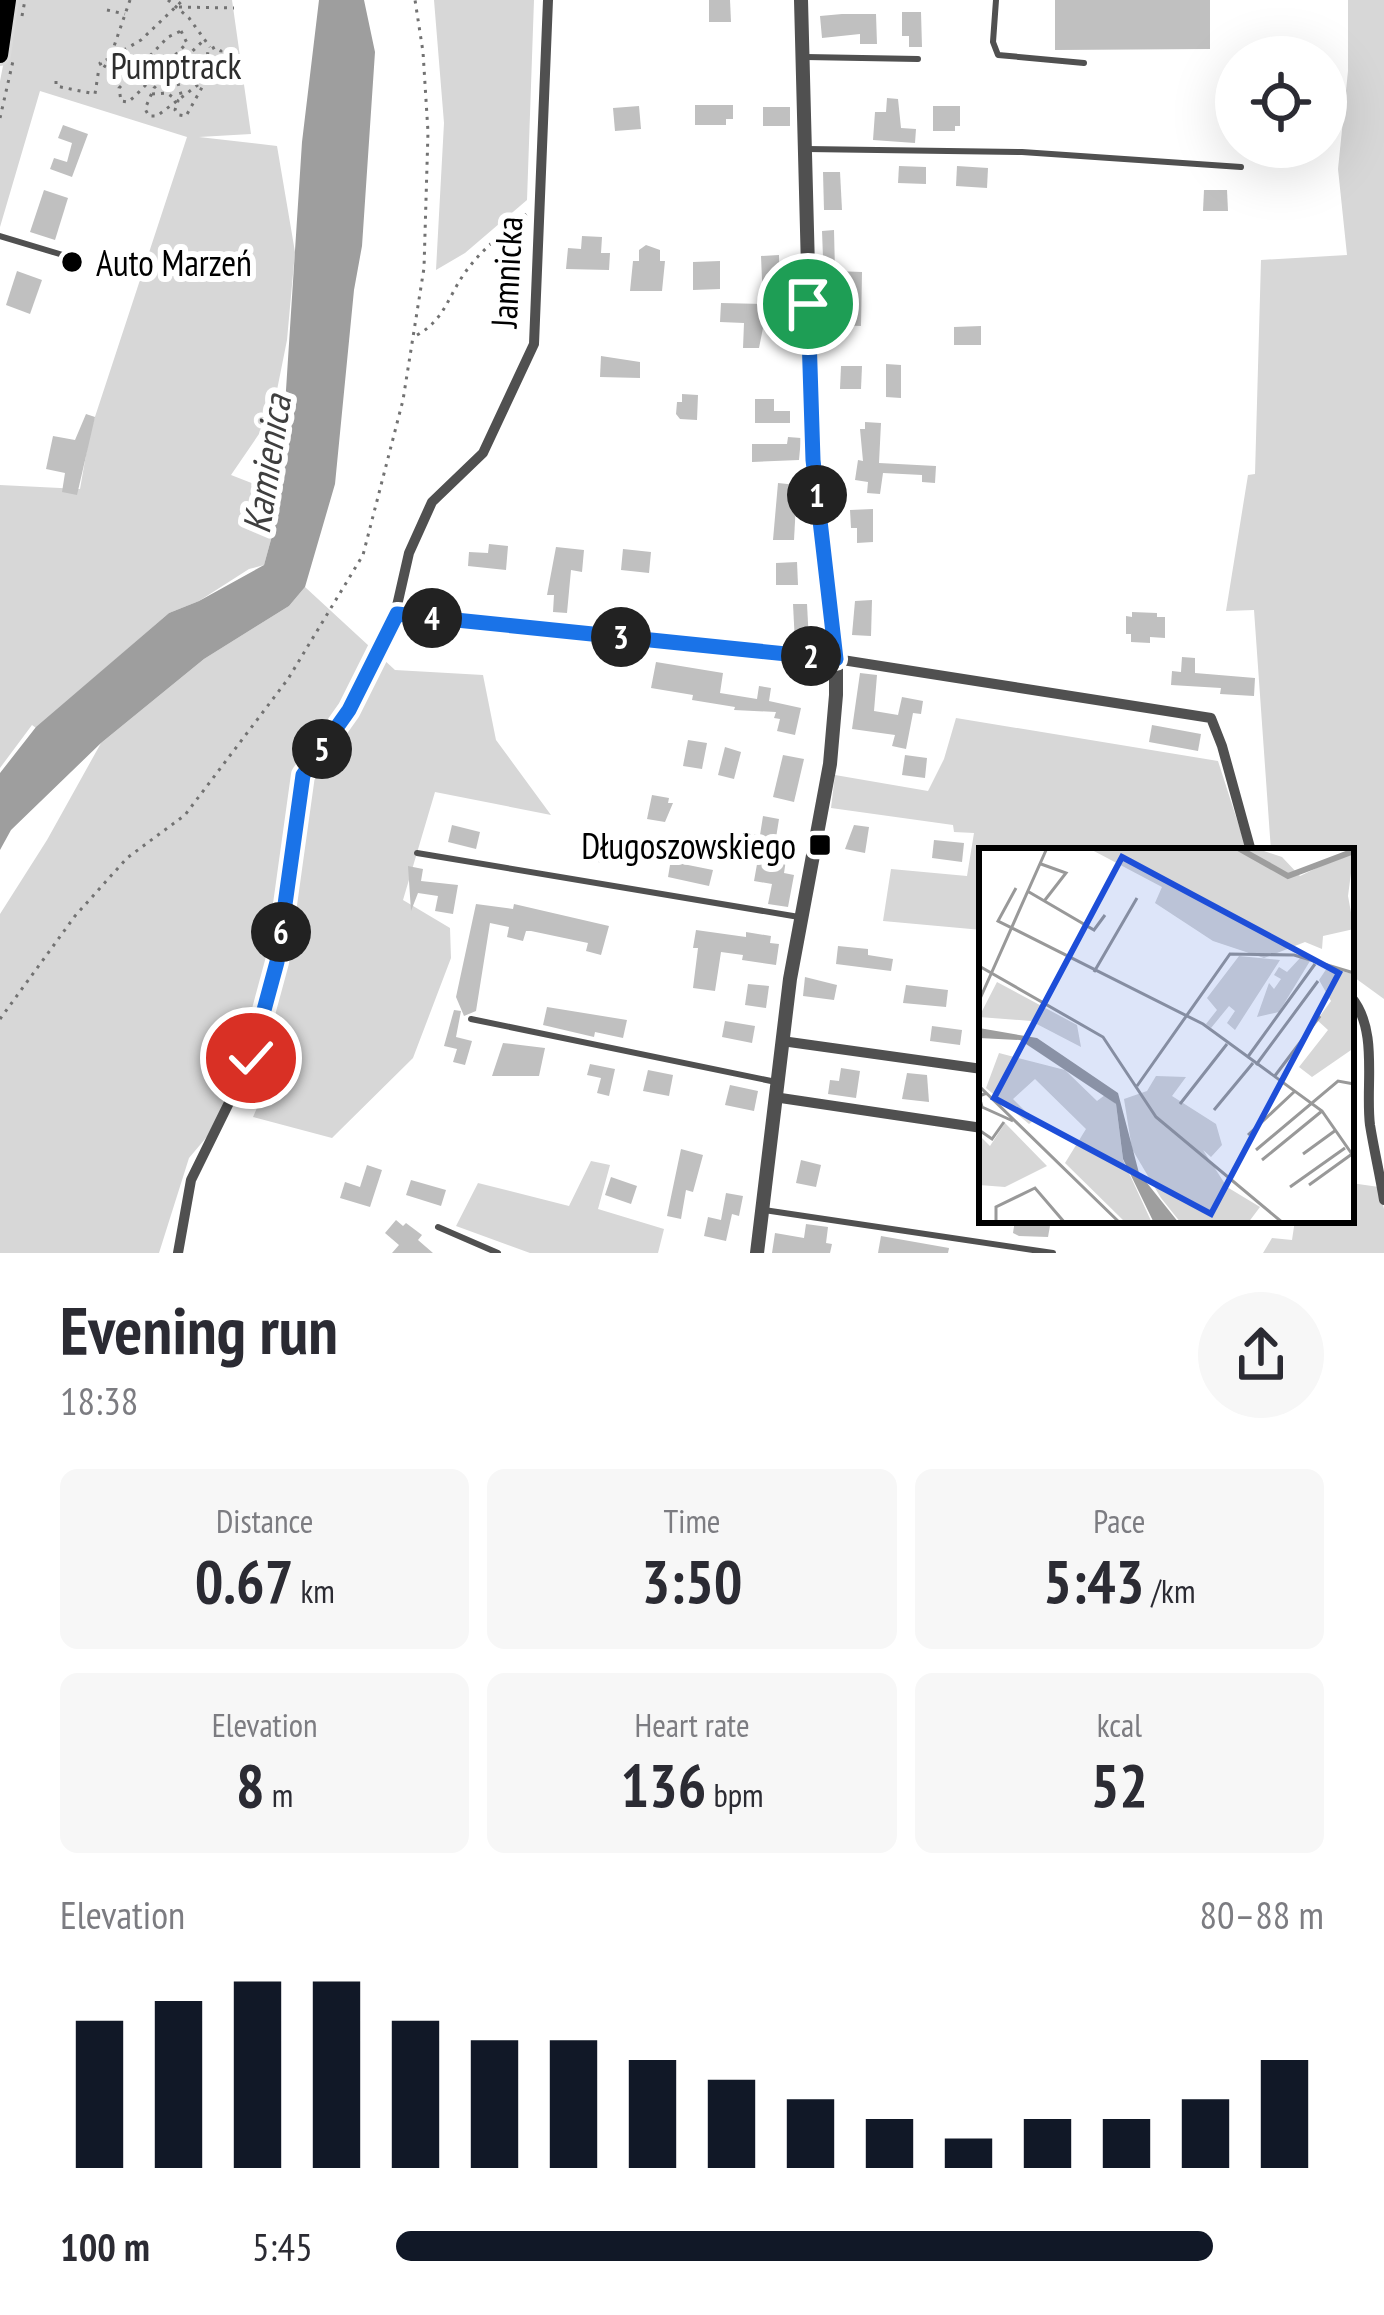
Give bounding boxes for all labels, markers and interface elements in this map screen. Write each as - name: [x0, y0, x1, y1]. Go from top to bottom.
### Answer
- map controls: [1215, 36, 1347, 168]
- button: locate: [1215, 36, 1347, 168]
- park label: Pumptrack: [111, 42, 241, 89]
- street label: Jamnicka: [480, 215, 532, 330]
- place label: Auto Marzeń: [96, 239, 252, 286]
- marker: Auto Marzeń: [59, 249, 85, 275]
- pin: [757, 253, 859, 355]
- icon: arrive: [775, 271, 841, 337]
- water label: Kamienica: [230, 389, 302, 537]
- pin: 1: [787, 465, 847, 525]
- text: 1: [809, 473, 825, 516]
- pin: 4: [402, 588, 462, 648]
- text: 4: [424, 596, 440, 639]
- pin: 3: [591, 607, 651, 667]
- text: 3: [613, 615, 629, 658]
- pin: 2: [781, 626, 841, 686]
- text: 2: [803, 634, 819, 677]
- pin: 5: [292, 719, 352, 779]
- text: 5: [314, 727, 330, 770]
- place label: Długoszowskiego: [581, 822, 796, 869]
- marker: Długoszowskiego: [807, 832, 833, 858]
- inset map: [979, 848, 1354, 1223]
- pin: 6: [251, 902, 311, 962]
- text: 6: [273, 910, 289, 953]
- pin: [200, 1007, 302, 1109]
- icon: check: [218, 1025, 284, 1091]
- text: Evening run: [60, 1287, 338, 1372]
- button: share: [1198, 1292, 1324, 1418]
- text: 18:38: [60, 1375, 138, 1426]
- text: Distance: [216, 1499, 313, 1542]
- text: Time: [663, 1499, 721, 1542]
- text: Pace: [1093, 1499, 1145, 1542]
- text: 0.67: [195, 1542, 293, 1620]
- text: 3:50: [641, 1542, 743, 1620]
- text: 5:43: [1043, 1542, 1144, 1620]
- text: km: [293, 1569, 335, 1612]
- text: /km: [1144, 1569, 1195, 1612]
- text: Elevation: [212, 1703, 318, 1746]
- text: Heart rate: [634, 1703, 750, 1746]
- text: kcal: [1097, 1703, 1142, 1746]
- text: 8: [236, 1746, 265, 1824]
- text: 136: [620, 1746, 706, 1824]
- text: 52: [1091, 1746, 1148, 1824]
- text: m: [265, 1773, 293, 1816]
- text: bpm: [706, 1773, 764, 1816]
- text: Elevation: [60, 1889, 185, 1940]
- text: 80–88 m: [1199, 1889, 1324, 1940]
- text: 100 m: [60, 2221, 150, 2272]
- text: 5:45: [252, 2221, 313, 2272]

